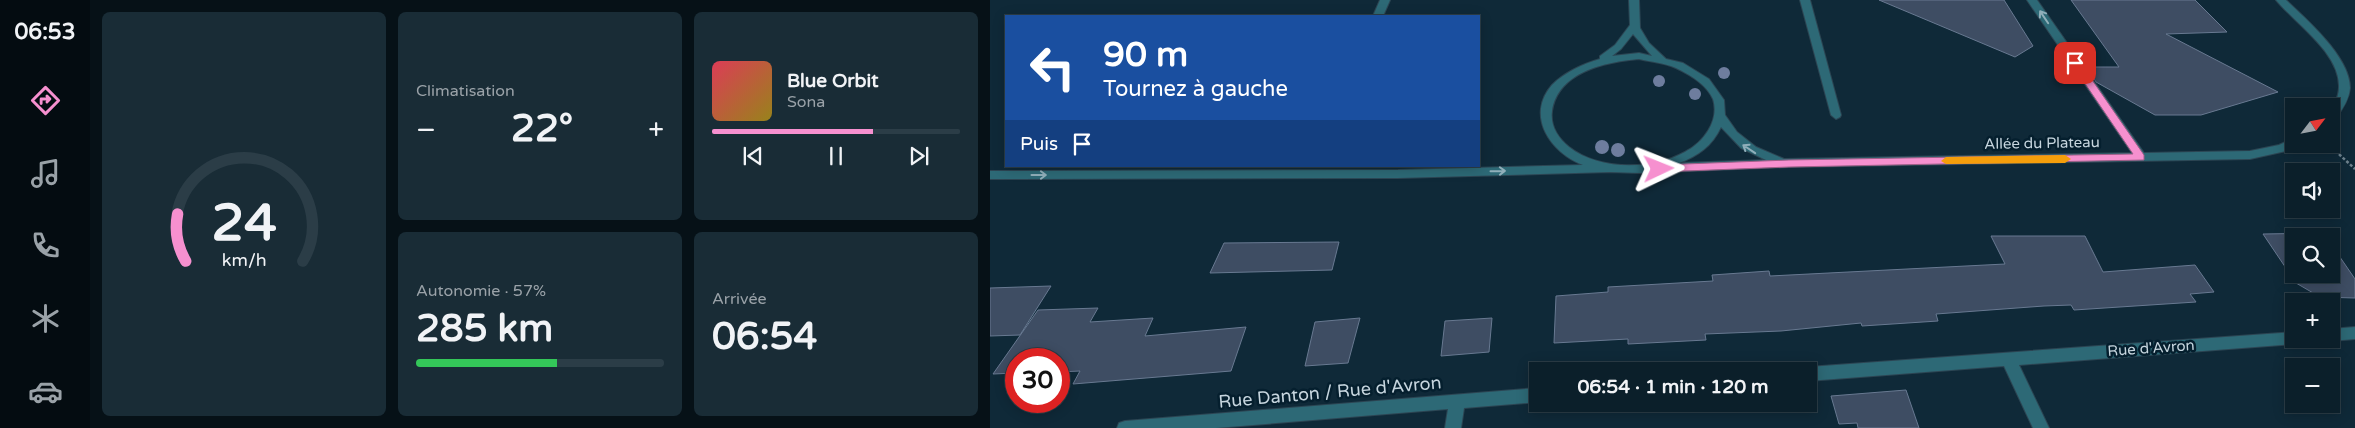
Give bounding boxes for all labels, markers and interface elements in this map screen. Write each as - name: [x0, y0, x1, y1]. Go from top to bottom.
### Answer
- one-way arrow: [2038, 10, 2049, 24]
- text: 06:53: [15, 19, 75, 45]
- text: 90 m: [1103, 34, 1188, 76]
- icon: left: [1020, 35, 1085, 100]
- pin: [2054, 42, 2096, 84]
- icon: arrive: [2061, 49, 2089, 77]
- text: Blue Orbit: [787, 70, 879, 92]
- text: Tournez à gauche: [1103, 76, 1288, 102]
- text: Climatisation: [416, 81, 515, 101]
- icon: directions: [28, 83, 63, 118]
- text: Sona: [787, 92, 825, 112]
- north arrow: [2285, 98, 2340, 152]
- map controls: [2285, 98, 2340, 413]
- text: 22°: [511, 106, 573, 152]
- text: −: [416, 113, 436, 147]
- text: +: [648, 113, 664, 147]
- icon: arrive: [1068, 130, 1096, 158]
- text: Puis: [1020, 133, 1058, 155]
- street label: Allée du Plateau: [1984, 133, 2100, 153]
- icon: previous: [739, 142, 767, 170]
- icon: pause: [822, 142, 850, 170]
- icon: next: [905, 142, 933, 170]
- position arrow: [1632, 142, 1684, 194]
- one-way arrow: [1742, 143, 1756, 154]
- icon: music: [28, 156, 63, 191]
- button: sound: [2285, 163, 2340, 218]
- one-way arrow: [1490, 166, 1506, 176]
- one-way arrow: [1030, 170, 1046, 180]
- text: 24: [211, 192, 277, 255]
- icon: phone: [28, 228, 63, 263]
- button: search: [2285, 228, 2340, 283]
- text: km/h: [222, 250, 266, 271]
- text: Autonomie · 57%: [416, 281, 546, 301]
- text: Arrivée: [712, 289, 767, 309]
- button: +: [2285, 293, 2340, 348]
- icon: climate: [28, 301, 63, 336]
- text: 285 km: [416, 306, 553, 352]
- text: 06:54: [712, 314, 817, 360]
- street label: Rue d'Avron: [2107, 336, 2195, 360]
- speed limit sign: 30: [1005, 348, 1070, 413]
- button: −: [2285, 358, 2340, 413]
- street label: Rue Danton / Rue d'Avron: [1218, 371, 1442, 413]
- icon: car: [28, 374, 63, 409]
- text: 06:54 · 1 min · 120 m: [1577, 376, 1769, 398]

